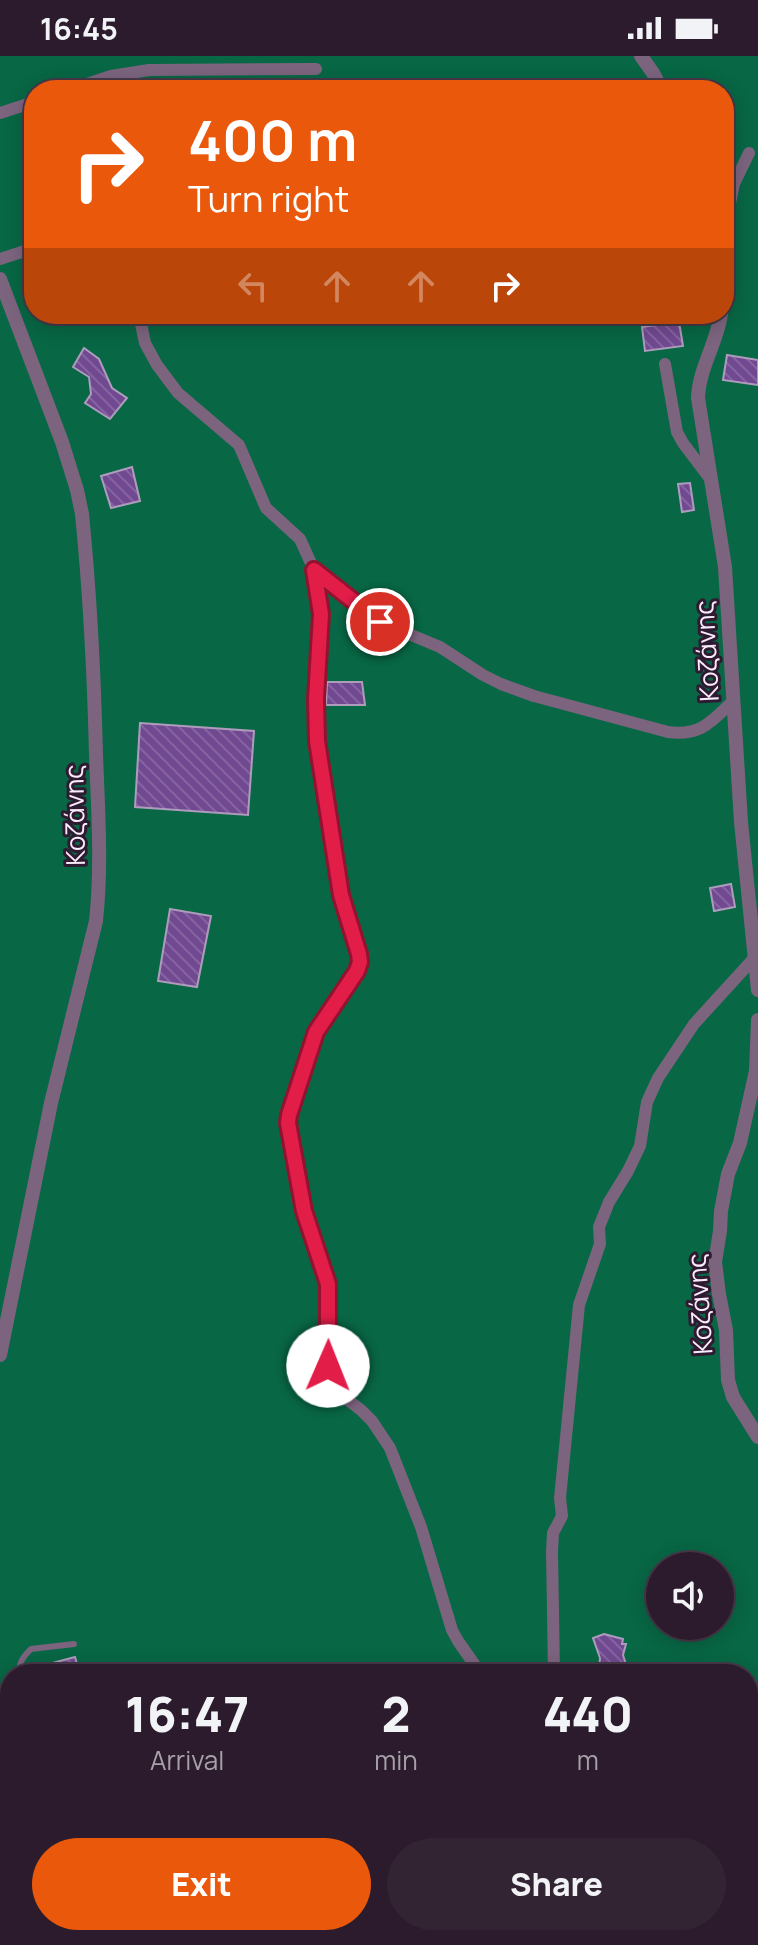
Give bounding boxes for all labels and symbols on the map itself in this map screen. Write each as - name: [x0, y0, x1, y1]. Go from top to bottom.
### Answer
- pin: [346, 588, 414, 656]
- street label: Κοζάνης: [685, 600, 727, 702]
- street label: Κοζάνης: [55, 764, 93, 866]
- street label: Κοζάνης: [678, 1252, 720, 1356]
- position arrow: [286, 1324, 370, 1408]

